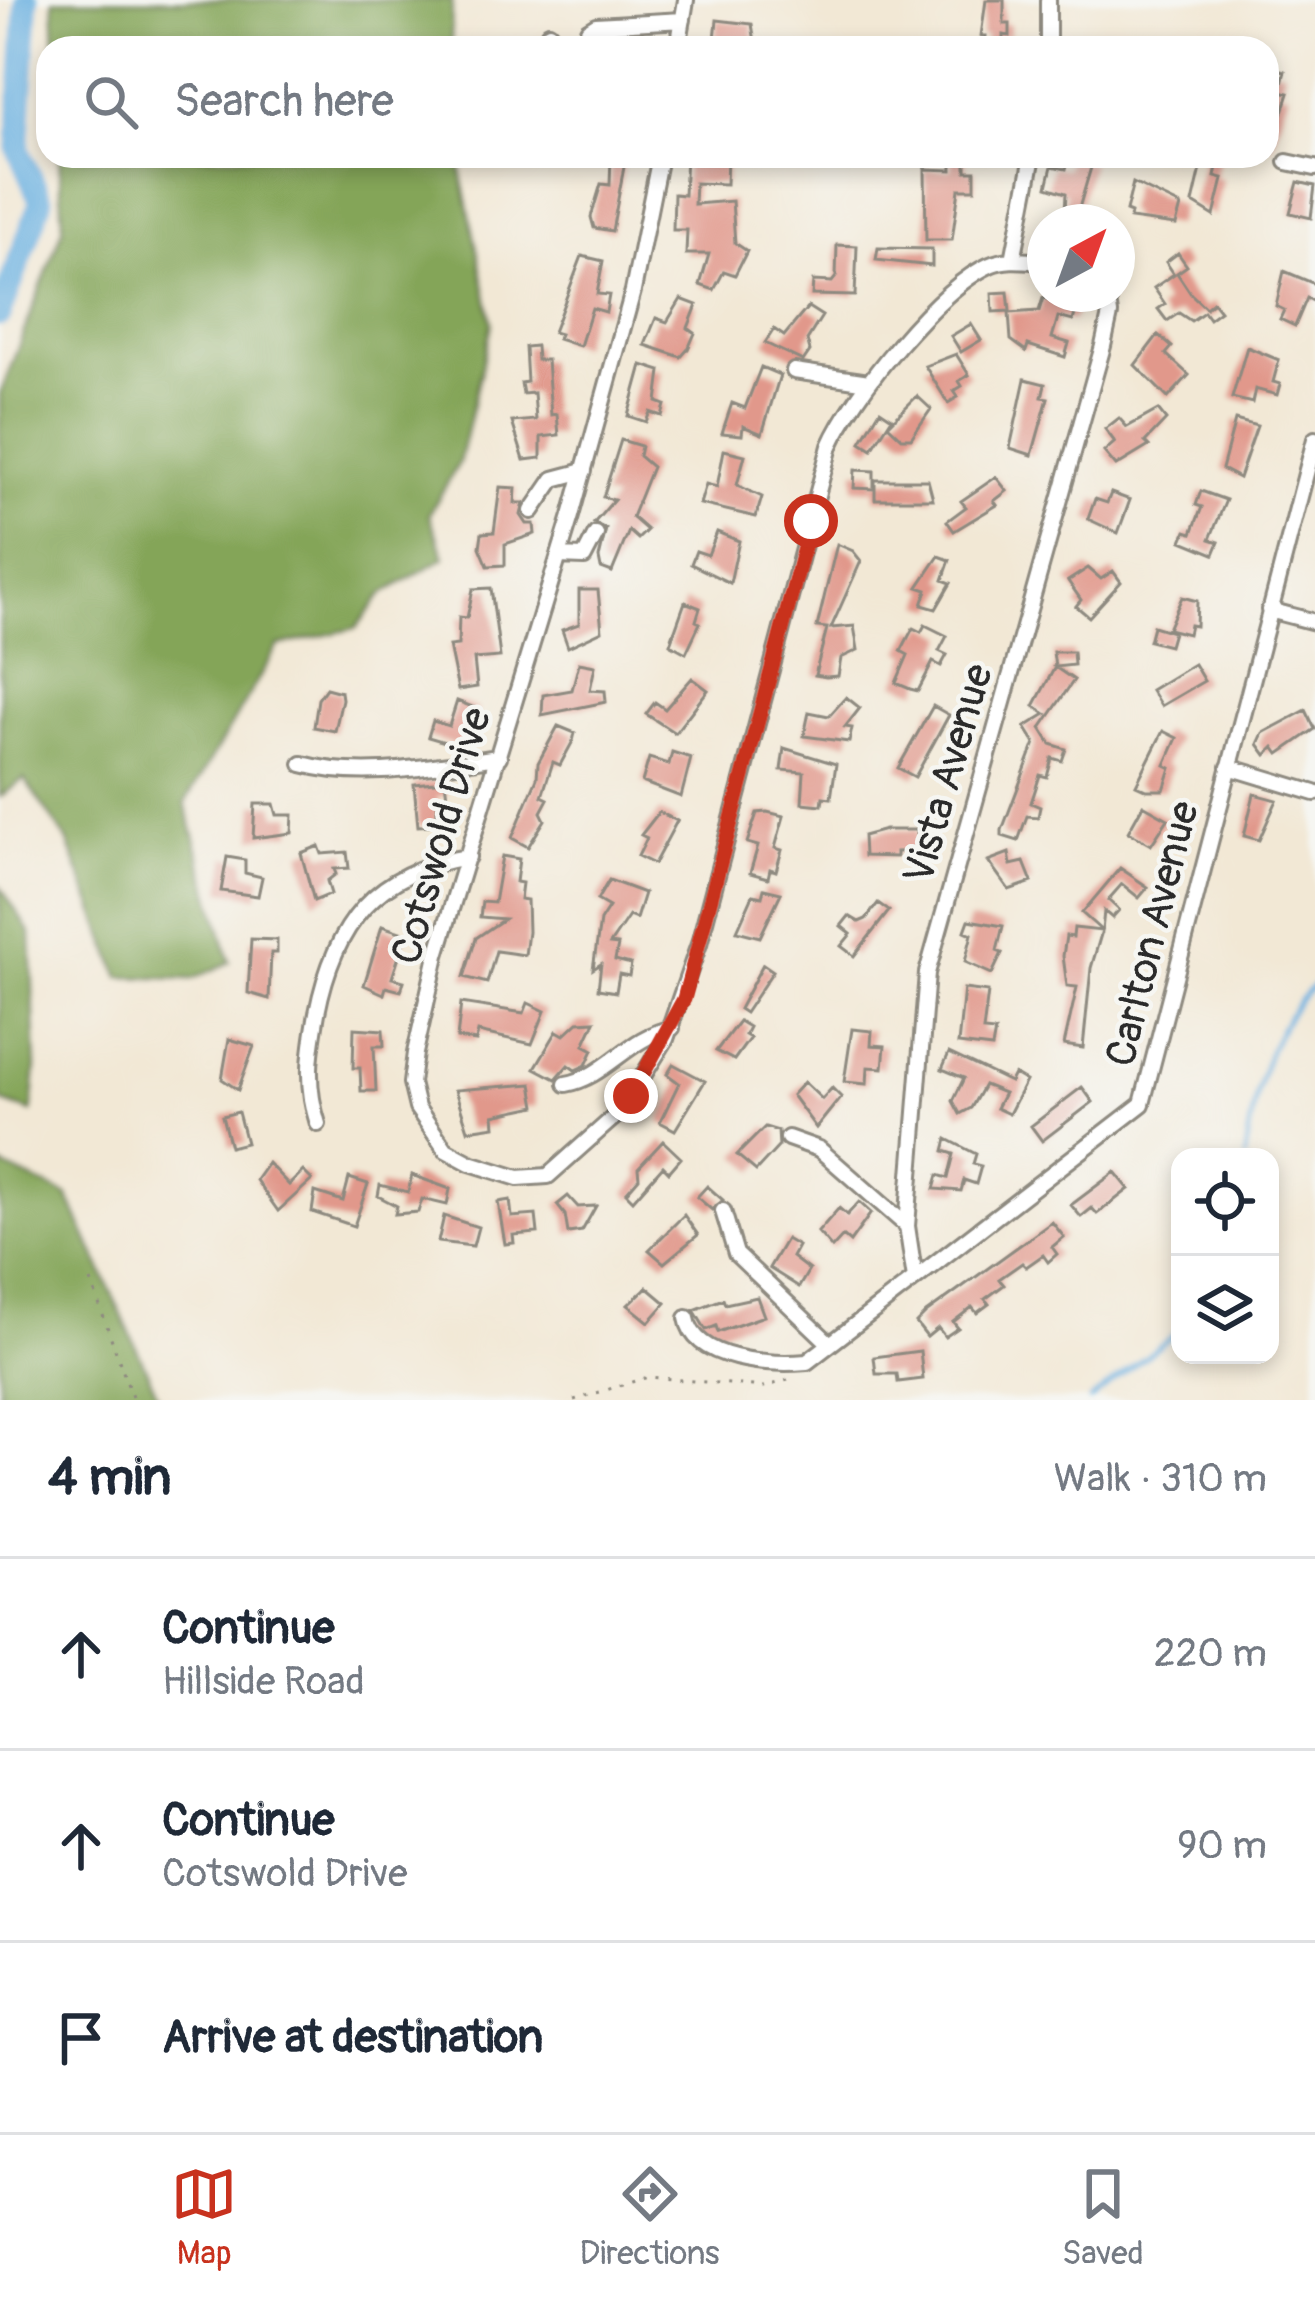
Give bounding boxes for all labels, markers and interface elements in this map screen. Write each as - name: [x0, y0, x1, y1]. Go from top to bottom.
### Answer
- search box: [36, 36, 1279, 168]
- icon: search: [78, 69, 144, 135]
- text: Search here: [174, 74, 394, 130]
- north arrow: [1027, 204, 1135, 312]
- route start: [784, 494, 838, 548]
- street label: Vista Avenue: [893, 658, 1005, 890]
- street label: Cotswold Drive: [381, 701, 504, 970]
- street label: Carlton Avenue: [1095, 796, 1211, 1072]
- route end: [604, 1069, 658, 1123]
- map controls: [1171, 1148, 1279, 1364]
- button: locate: [1171, 1148, 1279, 1256]
- button: layers: [1171, 1256, 1279, 1364]
- text: 4 min: [48, 1446, 171, 1510]
- text: Walk · 310 m: [1054, 1454, 1267, 1503]
- text: Continue: [162, 1601, 335, 1657]
- icon: ahead: [48, 1621, 114, 1687]
- text: 220 m: [1154, 1629, 1267, 1678]
- text: Hillside Road: [162, 1657, 365, 1706]
- text: Continue: [162, 1793, 335, 1849]
- icon: ahead: [48, 1813, 114, 1879]
- text: 90 m: [1177, 1821, 1267, 1870]
- text: Cotswold Drive: [162, 1849, 408, 1898]
- icon: arrive: [48, 2005, 114, 2071]
- text: Arrive at destination: [162, 2010, 543, 2066]
- tab: Map: [171, 2161, 237, 2274]
- tab: Directions: [580, 2161, 720, 2274]
- tab: Saved: [1062, 2161, 1144, 2274]

